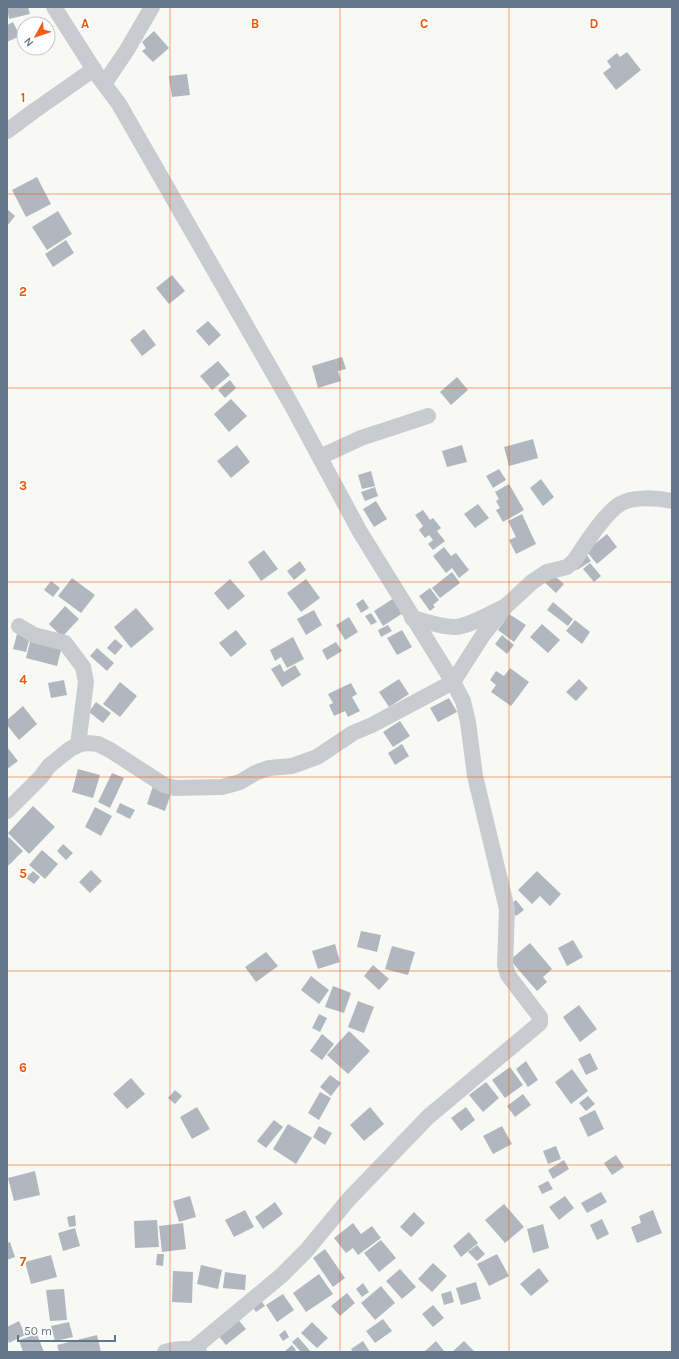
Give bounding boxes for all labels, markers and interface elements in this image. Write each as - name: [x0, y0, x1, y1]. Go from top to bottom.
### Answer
- north arrow: [16, 16, 56, 56]
- text: A: [81, 16, 89, 31]
- text: B: [251, 16, 259, 31]
- text: C: [420, 16, 428, 31]
- text: D: [590, 16, 599, 31]
- text: N: [21, 35, 36, 49]
- text: 1: [21, 90, 25, 105]
- text: 2: [19, 284, 27, 299]
- text: 3: [19, 478, 27, 493]
- text: 4: [19, 672, 27, 687]
- text: 5: [19, 866, 27, 881]
- text: 6: [19, 1060, 27, 1075]
- text: 7: [20, 1254, 27, 1269]
- scale bar: [18, 1317, 115, 1343]
- text: 50 m: [24, 1324, 52, 1338]

